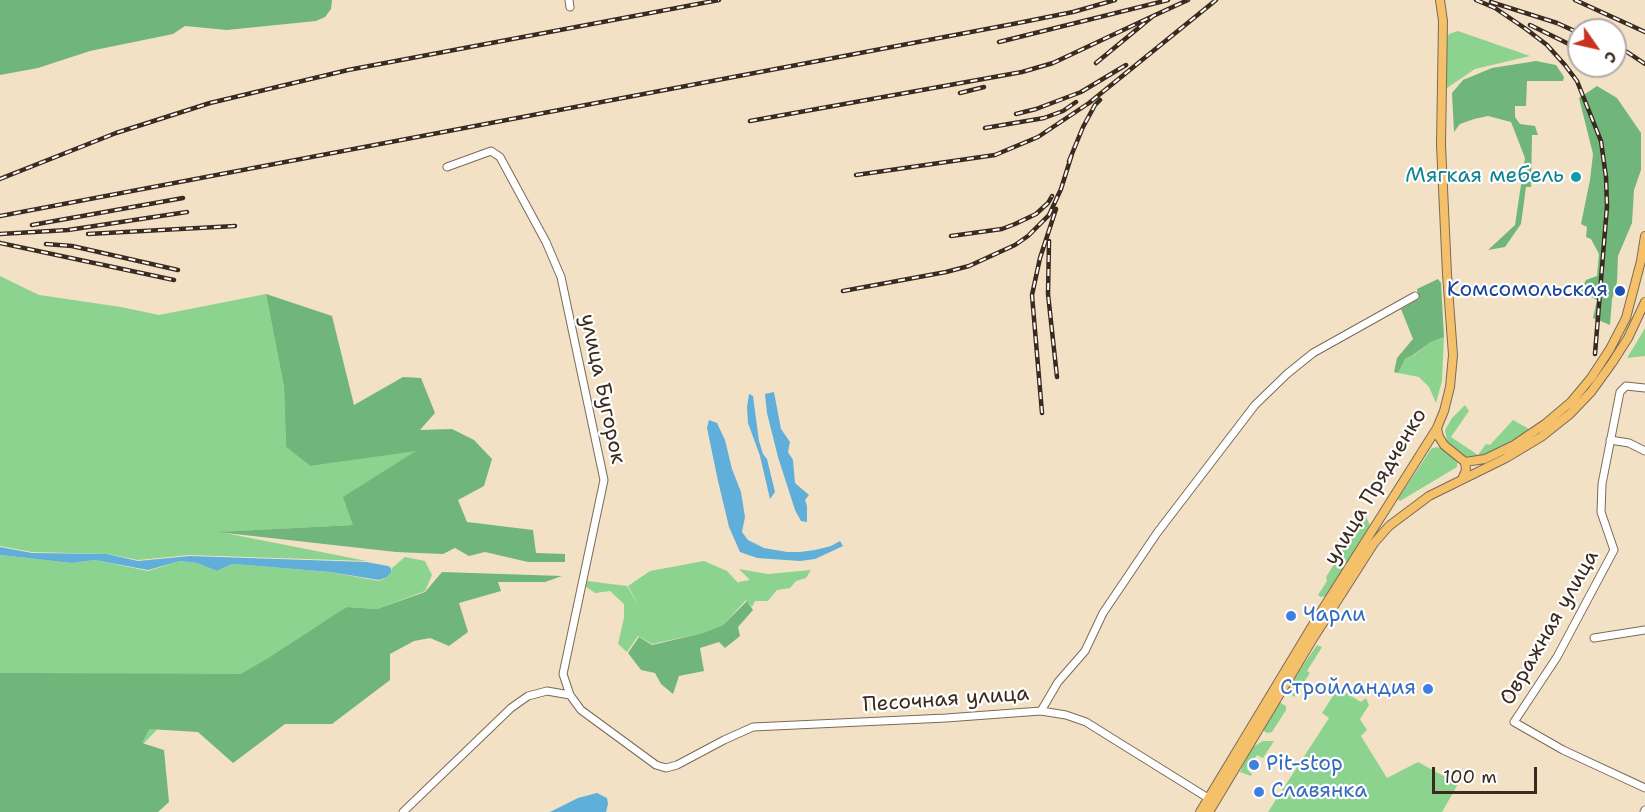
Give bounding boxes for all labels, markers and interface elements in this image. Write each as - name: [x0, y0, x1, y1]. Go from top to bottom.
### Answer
- north arrow: [1567, 18, 1627, 78]
- text: С: [1599, 47, 1622, 67]
- place label: Мягкая мебель: [1405, 164, 1564, 190]
- marker: Мягкая мебель: [1569, 170, 1583, 184]
- place label: Комсомольская: [1447, 278, 1608, 304]
- marker: Комсомольская: [1613, 284, 1627, 298]
- street label: улица Бугорок: [574, 312, 630, 466]
- street label: улица Прядченко: [1319, 404, 1433, 570]
- street label: Овражная улица: [1495, 546, 1605, 710]
- place label: Чарли: [1303, 603, 1366, 629]
- marker: Чарли: [1284, 609, 1298, 623]
- place label: Стройландия: [1280, 676, 1416, 702]
- street label: Песочная улица: [862, 682, 1030, 718]
- marker: Стройландия: [1421, 682, 1435, 696]
- place label: Pit-stop: [1266, 752, 1343, 778]
- scale bar: [1435, 755, 1540, 793]
- marker: Pit-stop: [1247, 758, 1261, 772]
- text: 100 m: [1443, 765, 1497, 789]
- place label: Славянка: [1271, 779, 1367, 805]
- marker: Славянка: [1252, 785, 1266, 799]

